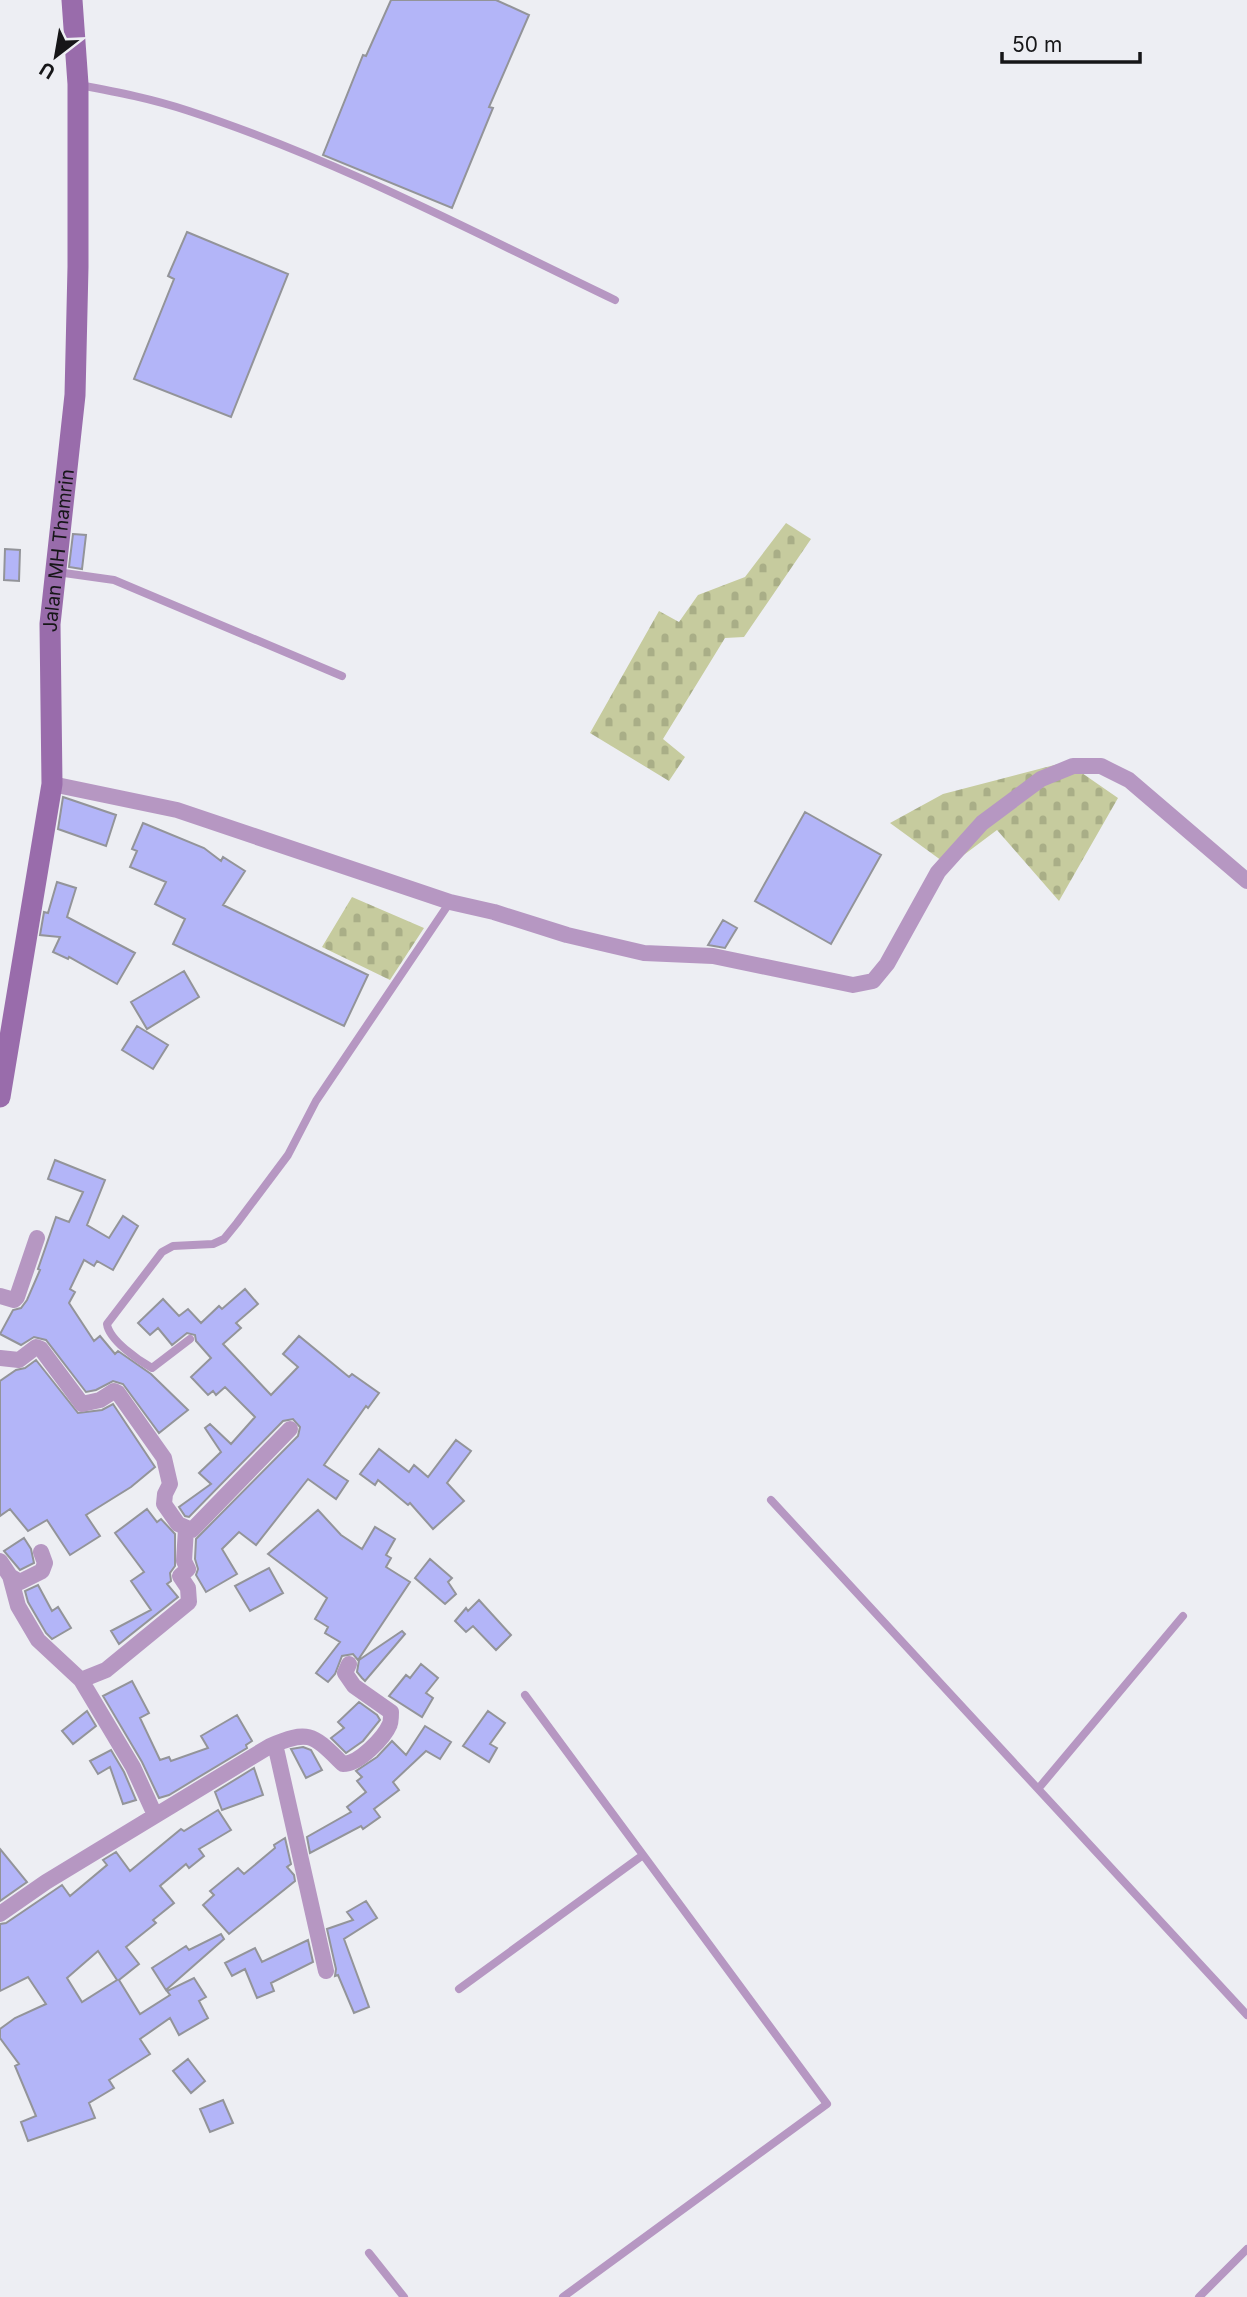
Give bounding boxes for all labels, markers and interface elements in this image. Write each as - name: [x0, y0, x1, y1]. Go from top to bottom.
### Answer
- north arrow: [21, 21, 91, 91]
- scale bar: [1002, 21, 1140, 65]
- text: 50 m: [1012, 32, 1062, 57]
- text: U: [36, 57, 59, 84]
- street label: Jalan MH Thamrin: [39, 468, 79, 633]

